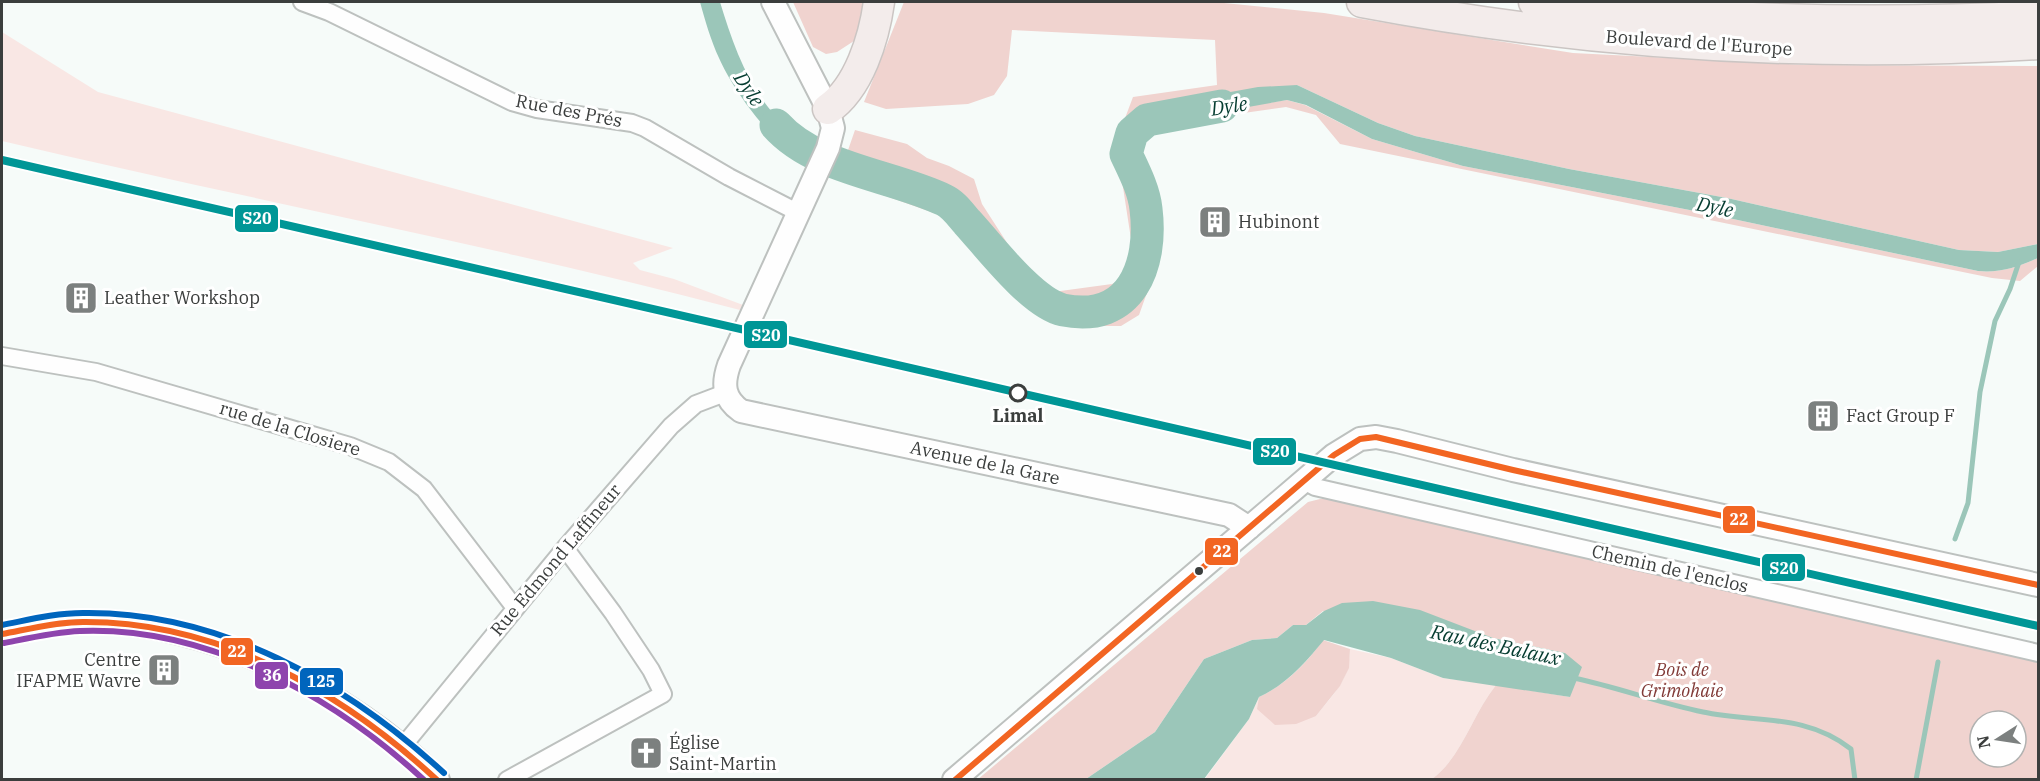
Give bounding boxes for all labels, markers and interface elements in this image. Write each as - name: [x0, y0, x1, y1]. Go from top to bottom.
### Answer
- street label: Boulevard de l'Europe: [1605, 25, 1793, 60]
- water label: Dyle: [727, 65, 771, 112]
- street label: Rue des Prés: [514, 89, 624, 132]
- water label: Dyle: [1208, 89, 1249, 122]
- water label: Dyle: [1693, 190, 1736, 223]
- line badge: S20: [234, 204, 279, 233]
- building icon: Hubinont: [1197, 204, 1233, 240]
- text: S20: [242, 208, 272, 228]
- place label: Hubinont: [1238, 210, 1319, 233]
- building icon: Leather Workshop: [63, 280, 99, 316]
- place label: Leather Workshop: [104, 286, 260, 309]
- line badge: S20: [743, 320, 788, 349]
- text: S20: [751, 325, 781, 345]
- marker: Limal: [1009, 384, 1027, 402]
- street label: rue de la Closiere: [217, 396, 364, 461]
- building icon: Fact Group F: [1805, 398, 1841, 434]
- place label: Limal: [993, 404, 1044, 427]
- place label: Fact Group F: [1846, 404, 1955, 427]
- street label: Avenue de la Gare: [908, 435, 1062, 490]
- line badge: S20: [1252, 437, 1297, 466]
- text: S20: [1260, 441, 1290, 461]
- street label: Rue Edmond Laffineur: [485, 479, 626, 640]
- line badge: 22: [1722, 505, 1756, 534]
- text: 22: [1729, 509, 1749, 529]
- line badge: 22: [1204, 537, 1239, 566]
- street label: Chemin de l'enclos: [1590, 539, 1751, 598]
- text: 22: [1212, 541, 1232, 561]
- line badge: S20: [1761, 553, 1806, 582]
- text: S20: [1769, 558, 1799, 578]
- unlabelled marker: [1193, 565, 1205, 577]
- water label: Rau des Balaux: [1428, 617, 1564, 672]
- line badge: 22: [220, 637, 254, 666]
- text: 22: [227, 641, 247, 661]
- place label: Centre IFAPME Wavre: [16, 648, 141, 692]
- building icon: Centre IFAPME Wavre: [146, 652, 182, 688]
- park label: Bois de Grimohaie: [1641, 658, 1723, 702]
- line badge: 36: [254, 661, 289, 690]
- text: 36: [262, 665, 282, 685]
- line badge: 125: [299, 667, 344, 696]
- text: 125: [307, 671, 335, 691]
- north arrow: [1968, 709, 2028, 769]
- place label: Église Saint-Martin: [669, 731, 777, 775]
- text: N: [1972, 734, 1994, 750]
- church icon: Église Saint-Martin: [628, 735, 664, 771]

